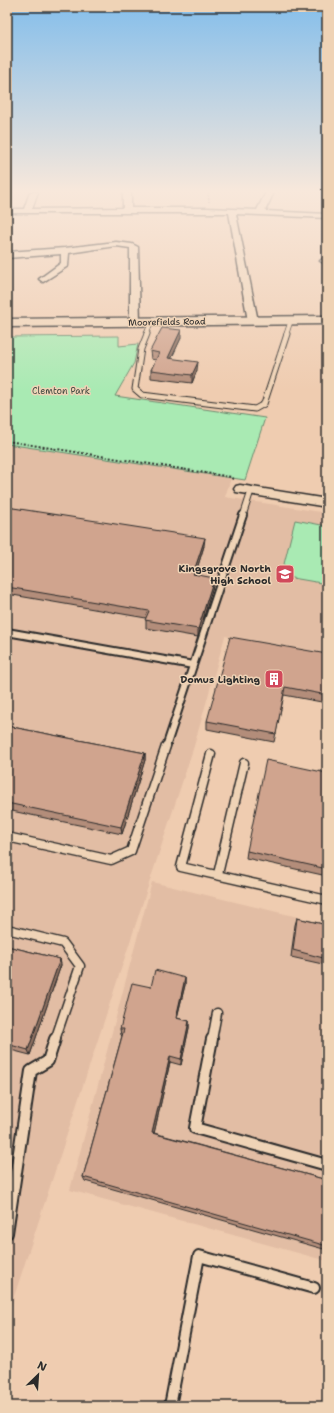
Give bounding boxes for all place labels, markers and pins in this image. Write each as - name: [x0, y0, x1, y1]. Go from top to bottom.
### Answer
- place label: Kingsgrove North High School: [179, 562, 272, 587]
- school or university icon: Kingsgrove North High School: [274, 563, 296, 585]
- building icon: Domus Lighting: [263, 668, 285, 690]
- place label: Domus Lighting: [180, 673, 261, 686]

